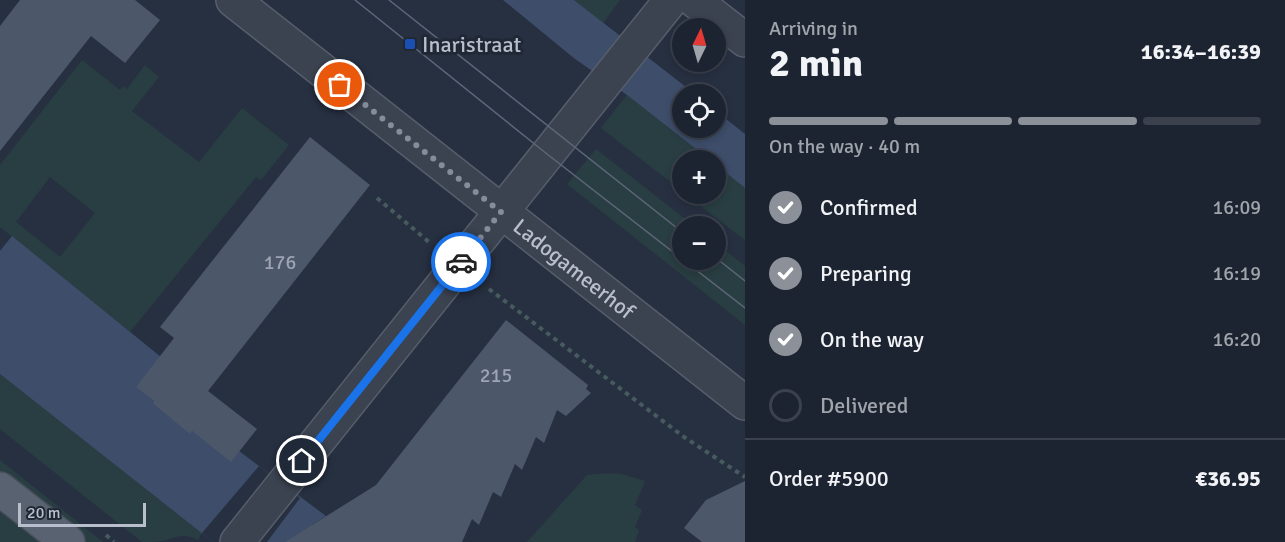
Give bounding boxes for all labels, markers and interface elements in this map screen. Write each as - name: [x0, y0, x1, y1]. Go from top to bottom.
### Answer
- text: Arriving in: [769, 16, 858, 41]
- north arrow: [672, 18, 726, 72]
- map controls: [672, 18, 726, 270]
- place label: Inaristraat: [422, 31, 521, 58]
- marker: Inaristraat: [403, 37, 417, 51]
- text: 16:34–16:39: [1141, 38, 1261, 65]
- text: 2 min: [769, 39, 863, 87]
- pin: [314, 59, 365, 110]
- icon: bag: [323, 68, 356, 101]
- button: locate: [672, 84, 726, 138]
- text: On the way · 40 m: [769, 134, 920, 159]
- button: +: [672, 150, 726, 204]
- icon: check: [769, 191, 802, 224]
- text: Confirmed: [820, 194, 918, 221]
- text: 16:09: [1212, 195, 1261, 220]
- street label: Ladogameerhof: [508, 212, 641, 325]
- button: −: [672, 216, 726, 270]
- courier: [431, 232, 491, 292]
- icon: car: [445, 246, 478, 279]
- house number: 176: [264, 250, 296, 275]
- icon: check: [769, 257, 802, 290]
- text: Preparing: [820, 260, 912, 287]
- text: 16:19: [1212, 261, 1261, 286]
- icon: check: [769, 323, 802, 356]
- text: On the way: [820, 326, 924, 353]
- text: 16:20: [1212, 327, 1261, 352]
- house number: 215: [480, 363, 512, 388]
- text: Delivered: [820, 392, 908, 419]
- pin: [276, 435, 327, 486]
- icon: home: [285, 444, 318, 477]
- text: Order #5900: [769, 465, 889, 492]
- text: €36.95: [1195, 465, 1261, 492]
- scale bar: [18, 500, 146, 528]
- text: 20 m: [27, 503, 61, 523]

